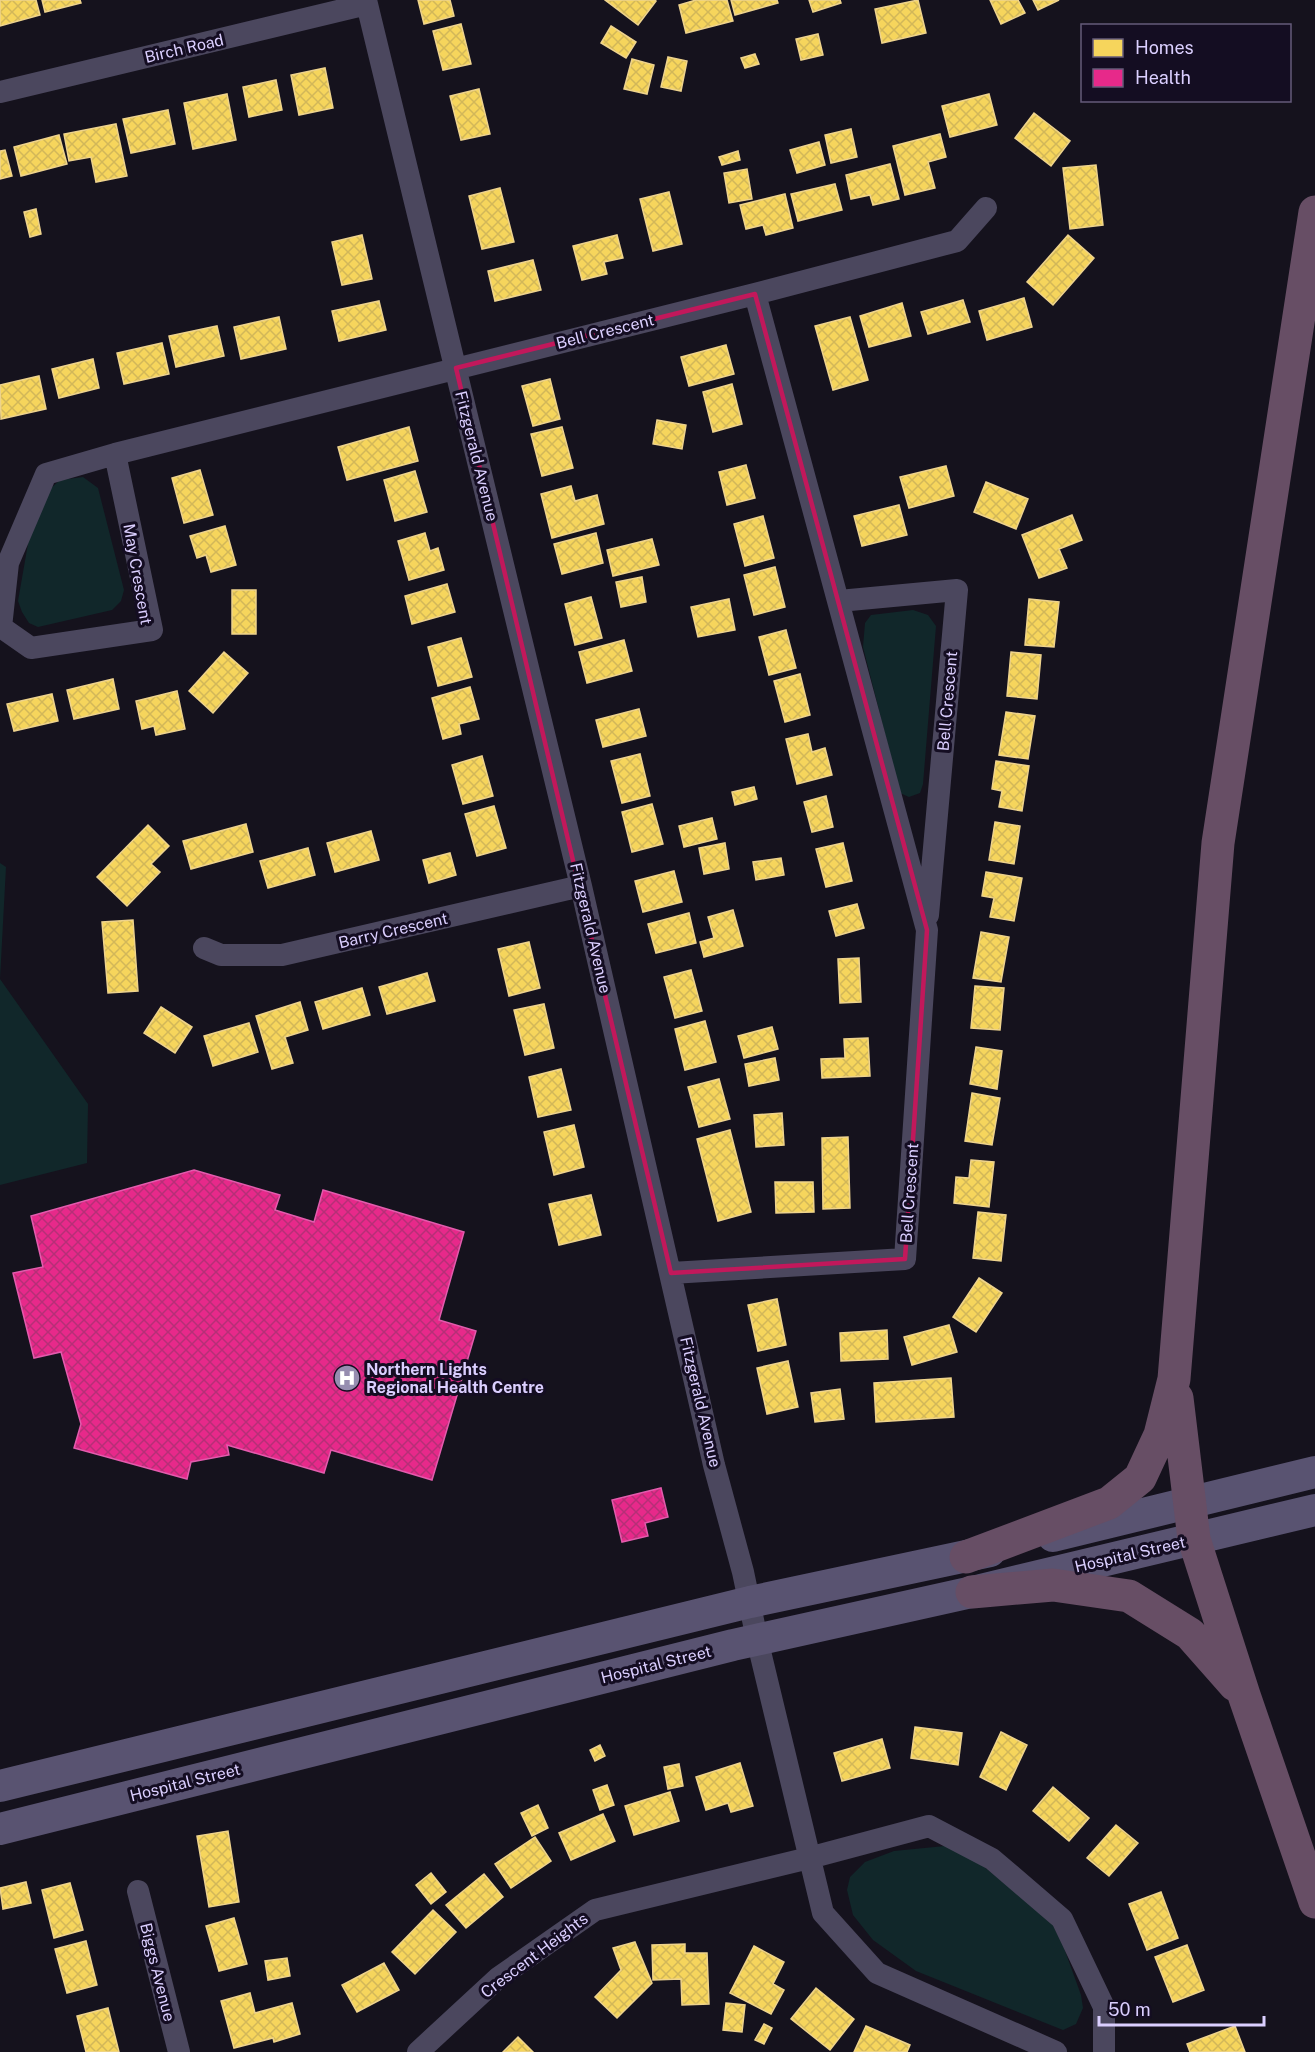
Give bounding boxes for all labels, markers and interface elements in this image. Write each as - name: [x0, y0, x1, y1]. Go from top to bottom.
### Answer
- legend: [1081, 24, 1291, 102]
- street label: Birch Road: [143, 30, 225, 67]
- text: Homes: [1135, 37, 1194, 58]
- text: Health: [1135, 67, 1191, 88]
- street label: Bell Crescent: [554, 310, 656, 353]
- street label: Fitzgerald Avenue: [451, 389, 502, 523]
- street label: May Crescent: [119, 522, 156, 626]
- street label: Bell Crescent: [934, 650, 961, 752]
- street label: Fitzgerald Avenue: [566, 861, 615, 995]
- street label: Barry Crescent: [337, 909, 450, 952]
- street label: Bell Crescent: [897, 1142, 922, 1244]
- street label: Fitzgerald Avenue: [676, 1335, 725, 1469]
- place label: Northern Lights Regional Health Centre: [366, 1360, 544, 1397]
- hospital icon: Northern Lights Regional Health Centre: [332, 1363, 362, 1393]
- street label: Hospital Street: [1073, 1532, 1187, 1576]
- street label: Hospital Street: [599, 1642, 713, 1687]
- street label: Hospital Street: [128, 1760, 242, 1805]
- street label: Crescent Heights: [477, 1909, 592, 2002]
- street label: Biggs Avenue: [136, 1921, 179, 2023]
- scale bar: [1099, 1989, 1264, 2027]
- text: 50 m: [1108, 1999, 1151, 2020]

